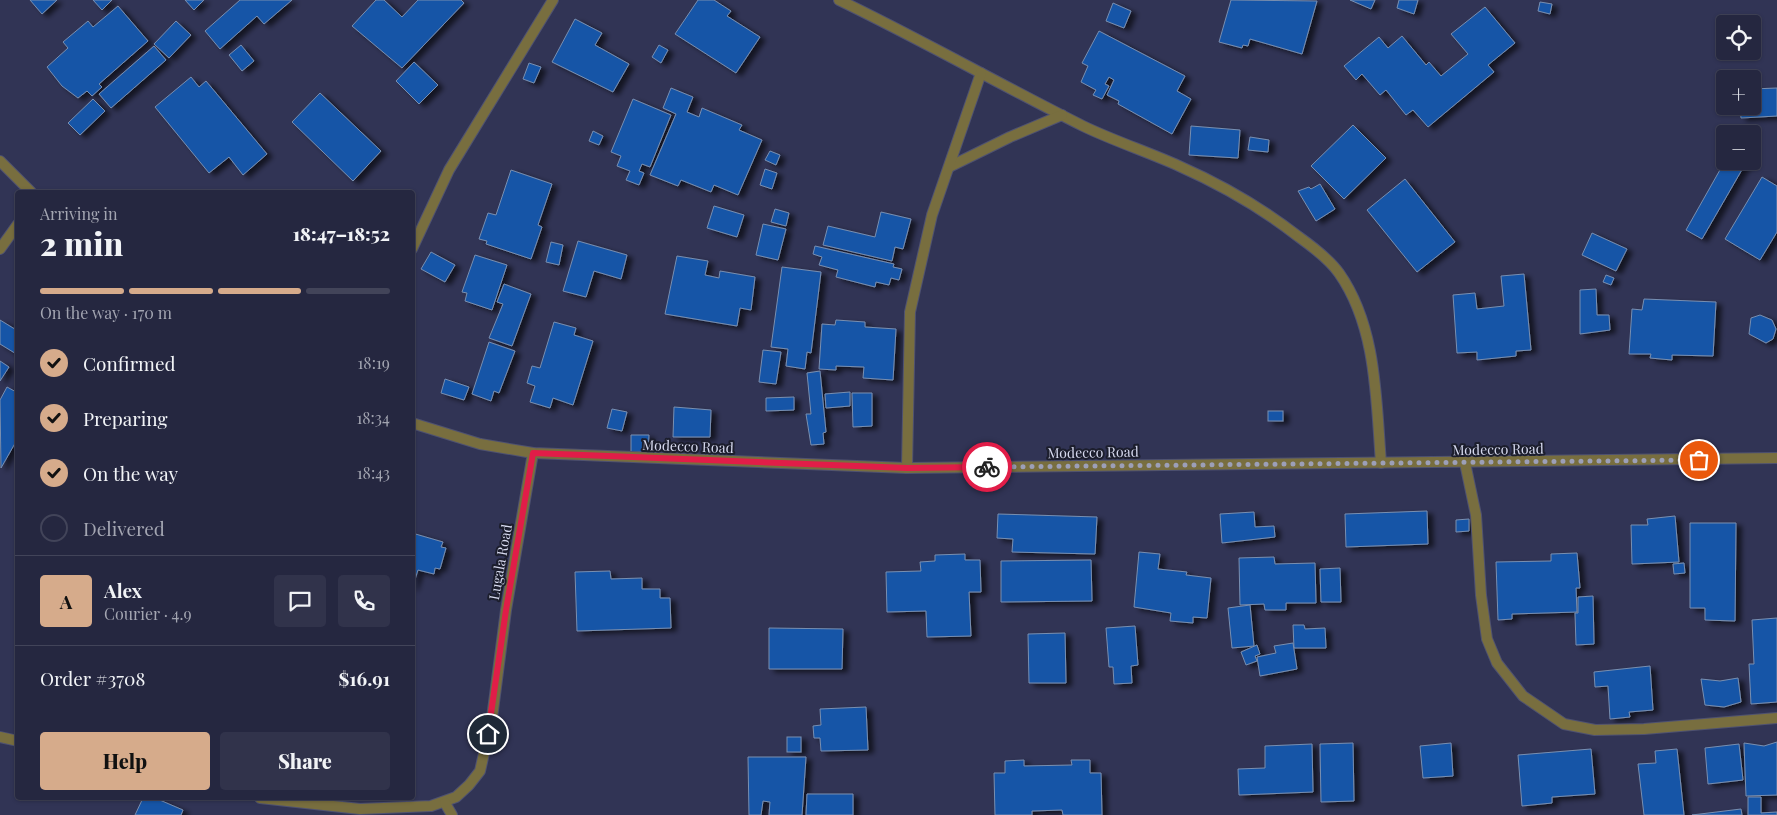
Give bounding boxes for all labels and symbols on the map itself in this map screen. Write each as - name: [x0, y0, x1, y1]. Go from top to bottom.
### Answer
- street label: Modecco Road: [642, 435, 734, 457]
- street label: Modecco Road: [1452, 439, 1544, 459]
- pin: [1678, 439, 1720, 481]
- courier: [962, 442, 1012, 492]
- street label: Modecco Road: [1047, 442, 1139, 462]
- street label: Lugala Road: [484, 523, 516, 601]
- pin: [467, 713, 509, 755]

